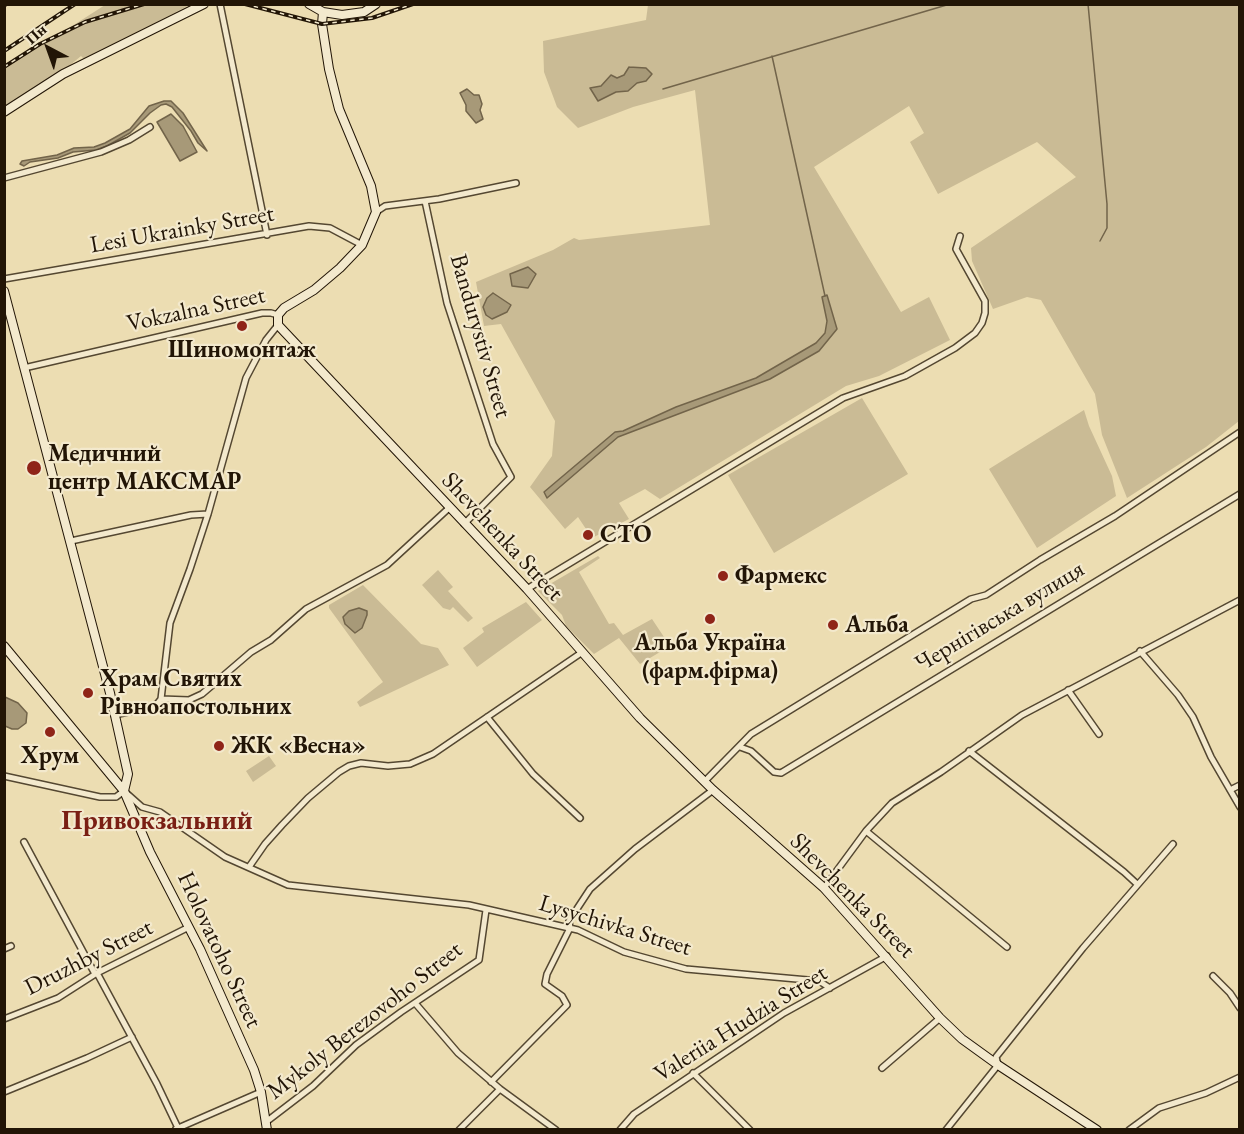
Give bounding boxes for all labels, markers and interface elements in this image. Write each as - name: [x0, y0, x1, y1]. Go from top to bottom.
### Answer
- north arrow: [18, 18, 78, 78]
- text: Пн: [21, 19, 51, 49]
- street label: Lesi Ukrainky Street: [88, 200, 276, 260]
- street label: Bandurystiv Street: [443, 251, 517, 421]
- street label: Vokzalna Street: [124, 281, 268, 339]
- marker: Шиномонтаж: [235, 319, 249, 333]
- place label: Шиномонтаж: [168, 336, 316, 364]
- place label: Медичний центр МАКСМАР: [48, 440, 241, 496]
- marker: Медичний центр МАКСМАР: [25, 459, 43, 477]
- street label: Shevchenka Street: [435, 467, 569, 607]
- place label: СТО: [600, 521, 651, 549]
- marker: СТО: [581, 528, 595, 542]
- street label: Чернігівська вулиця: [910, 555, 1090, 679]
- place label: Фармекс: [735, 562, 827, 590]
- marker: Фармекс: [716, 569, 730, 583]
- place label: Альба: [845, 611, 909, 639]
- marker: Альба Україна (фарм.фірма): [703, 612, 717, 626]
- marker: Альба: [826, 618, 840, 632]
- place label: Альба Україна (фарм.фірма): [634, 629, 786, 685]
- place label: Храм Святих Рівноапостольних: [100, 665, 292, 721]
- marker: Храм Святих Рівноапостольних: [81, 686, 95, 700]
- marker: Хрум: [43, 725, 57, 739]
- place label: ЖК «Весна»: [231, 732, 366, 760]
- marker: ЖК «Весна»: [212, 739, 226, 753]
- place label: Хрум: [21, 742, 79, 770]
- district label: Привокзальний: [61, 806, 253, 838]
- street label: Shevchenka Street: [783, 827, 921, 965]
- street label: Holovatoho Street: [170, 867, 268, 1033]
- street label: Lysychivka Street: [535, 889, 695, 963]
- street label: Druzhby Street: [20, 913, 158, 1003]
- street label: Mykoly Berezovoho Street: [262, 936, 468, 1106]
- street label: Valeriia Hudzia Street: [649, 959, 833, 1089]

